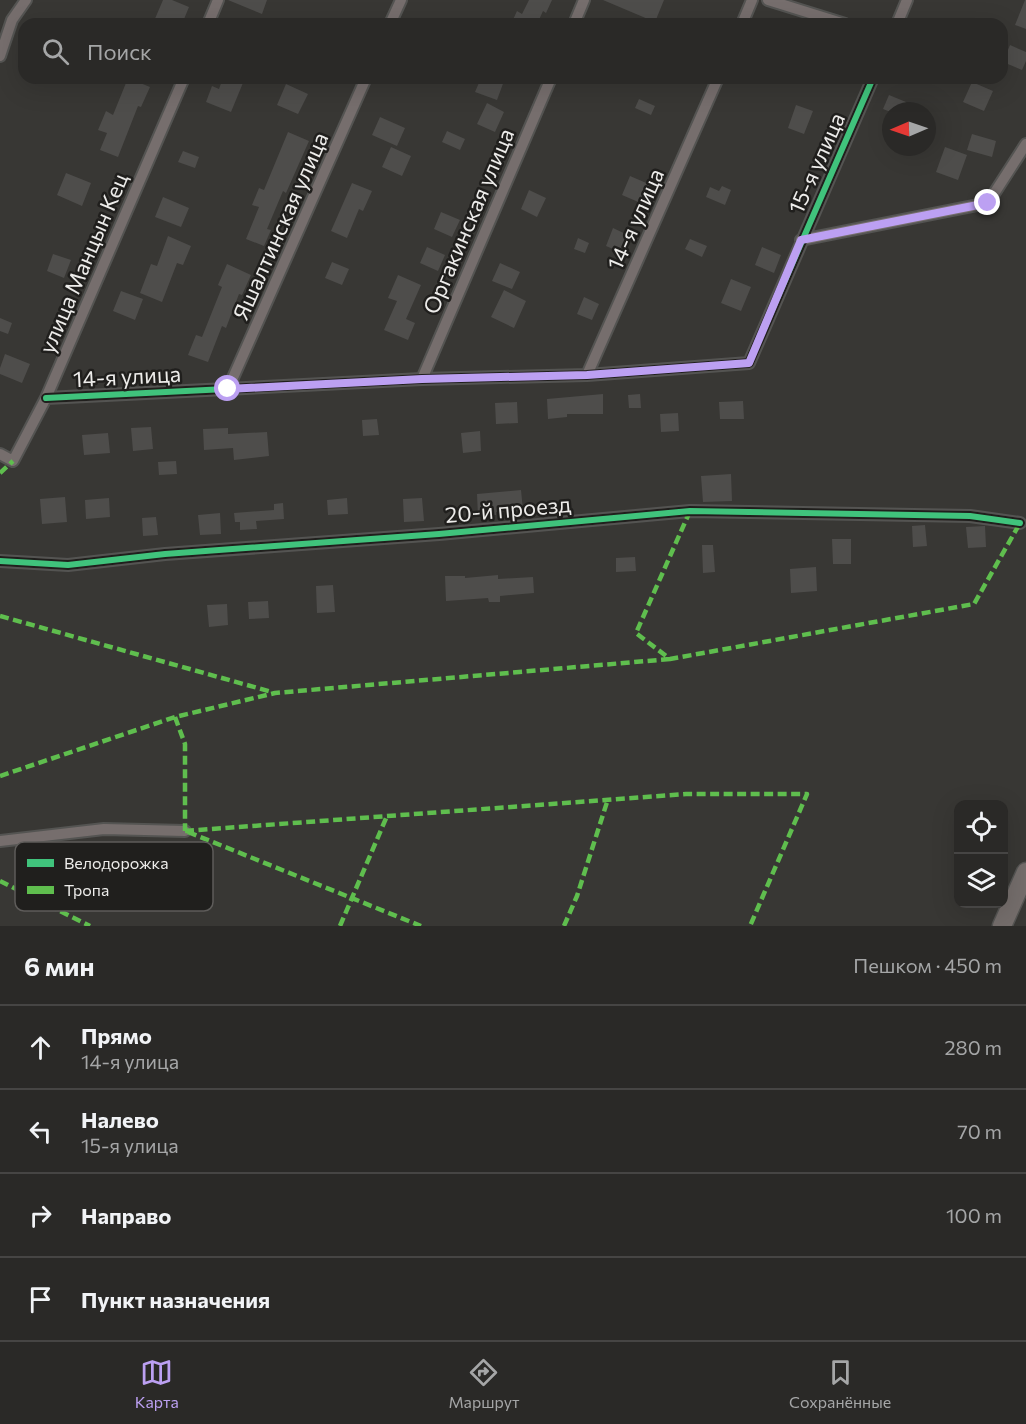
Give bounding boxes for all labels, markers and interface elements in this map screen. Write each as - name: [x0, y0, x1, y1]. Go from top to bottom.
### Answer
- search box: [18, 18, 1008, 84]
- icon: search: [39, 35, 72, 68]
- text: Поиск: [87, 38, 152, 65]
- north arrow: [882, 102, 936, 156]
- street label: 15-я улица: [782, 108, 850, 218]
- street label: Оргакинская улица: [417, 124, 519, 318]
- street label: Яшалтинская улица: [226, 128, 334, 324]
- street label: 14-я улица: [601, 164, 669, 274]
- street label: улица Манцын Кец: [33, 169, 133, 357]
- route end: [974, 189, 1000, 215]
- street label: 14-я улица: [72, 360, 182, 392]
- route start: [214, 375, 240, 401]
- street label: 20-й проезд: [444, 490, 572, 528]
- map controls: [954, 800, 1008, 908]
- button: locate: [954, 800, 1008, 854]
- legend: [15, 842, 213, 911]
- text: Велодорожка: [64, 853, 168, 872]
- button: layers: [954, 854, 1008, 908]
- text: Тропа: [64, 880, 109, 899]
- text: 6 мин: [24, 950, 94, 981]
- text: Пешком · 450 m: [853, 953, 1002, 977]
- text: Прямо: [81, 1022, 152, 1049]
- icon: ahead: [24, 1031, 57, 1064]
- text: 280 m: [944, 1035, 1002, 1059]
- text: 14-я улица: [81, 1049, 179, 1073]
- text: Налево: [81, 1106, 159, 1133]
- icon: left: [24, 1115, 57, 1148]
- text: 70 m: [957, 1119, 1002, 1143]
- text: 15-я улица: [81, 1133, 179, 1157]
- icon: right: [24, 1199, 57, 1232]
- text: Направо: [81, 1202, 171, 1229]
- text: 100 m: [946, 1203, 1002, 1227]
- icon: arrive: [24, 1283, 57, 1316]
- text: Пункт назначения: [81, 1286, 270, 1313]
- tab: Карта: [135, 1356, 179, 1411]
- tab: Маршрут: [448, 1356, 520, 1411]
- tab: Сохранённые: [789, 1356, 891, 1411]

